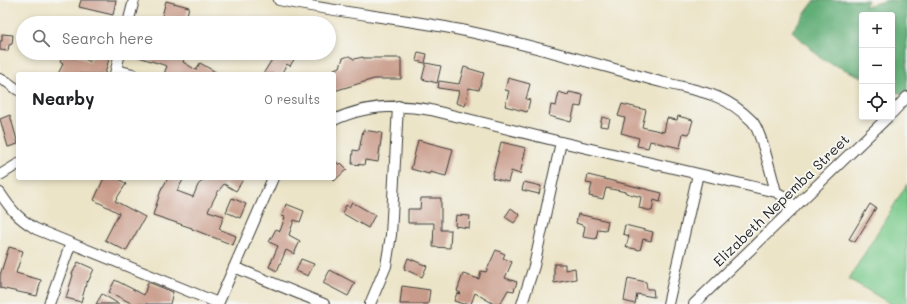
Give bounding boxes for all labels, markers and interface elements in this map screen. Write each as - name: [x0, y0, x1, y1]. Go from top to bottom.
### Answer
- map controls: [859, 12, 895, 120]
- button: +: [859, 12, 895, 48]
- search box: [16, 16, 336, 60]
- icon: search: [30, 27, 52, 49]
- text: Search here: [62, 28, 153, 48]
- button: −: [859, 48, 895, 84]
- button: locate: [859, 84, 895, 120]
- text: Nearby: [32, 87, 94, 109]
- text: 0 results: [265, 90, 320, 107]
- street label: Elizabeth Nepemba Street: [709, 130, 853, 270]

